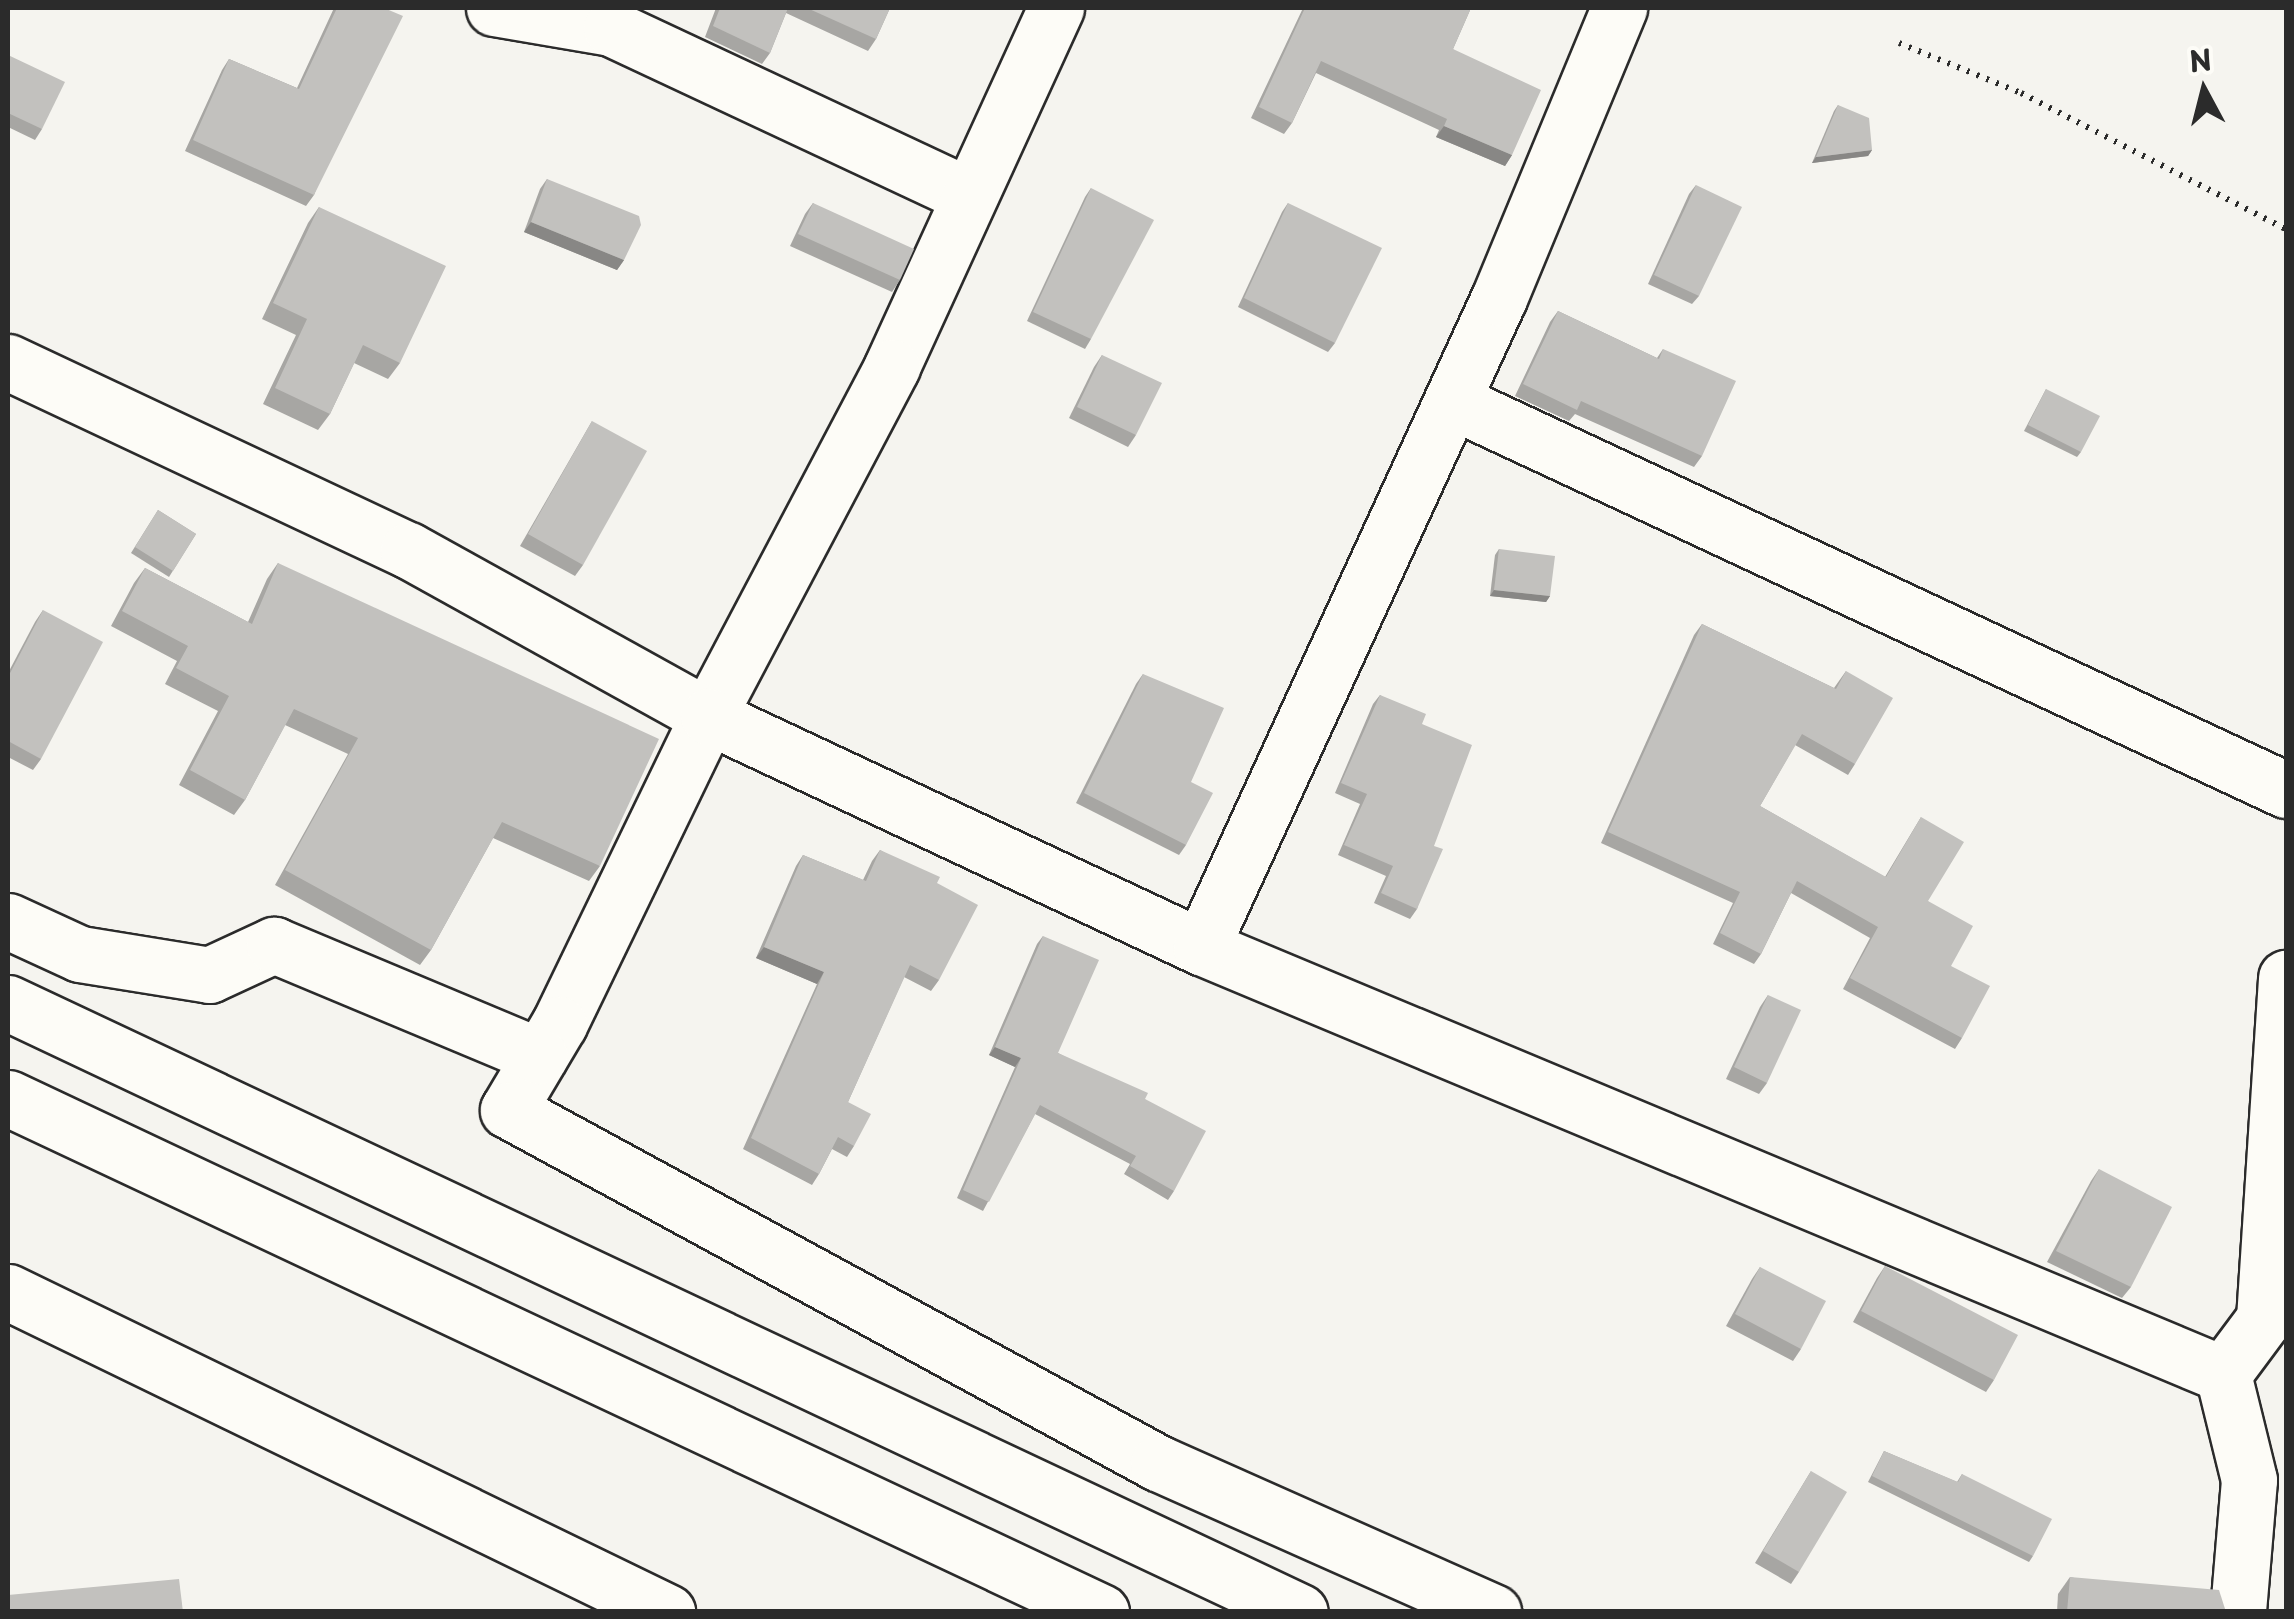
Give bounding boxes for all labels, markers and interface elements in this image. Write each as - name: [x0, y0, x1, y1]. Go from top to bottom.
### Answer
- text: N: [2187, 37, 2214, 82]
- north arrow: [2154, 40, 2254, 140]

